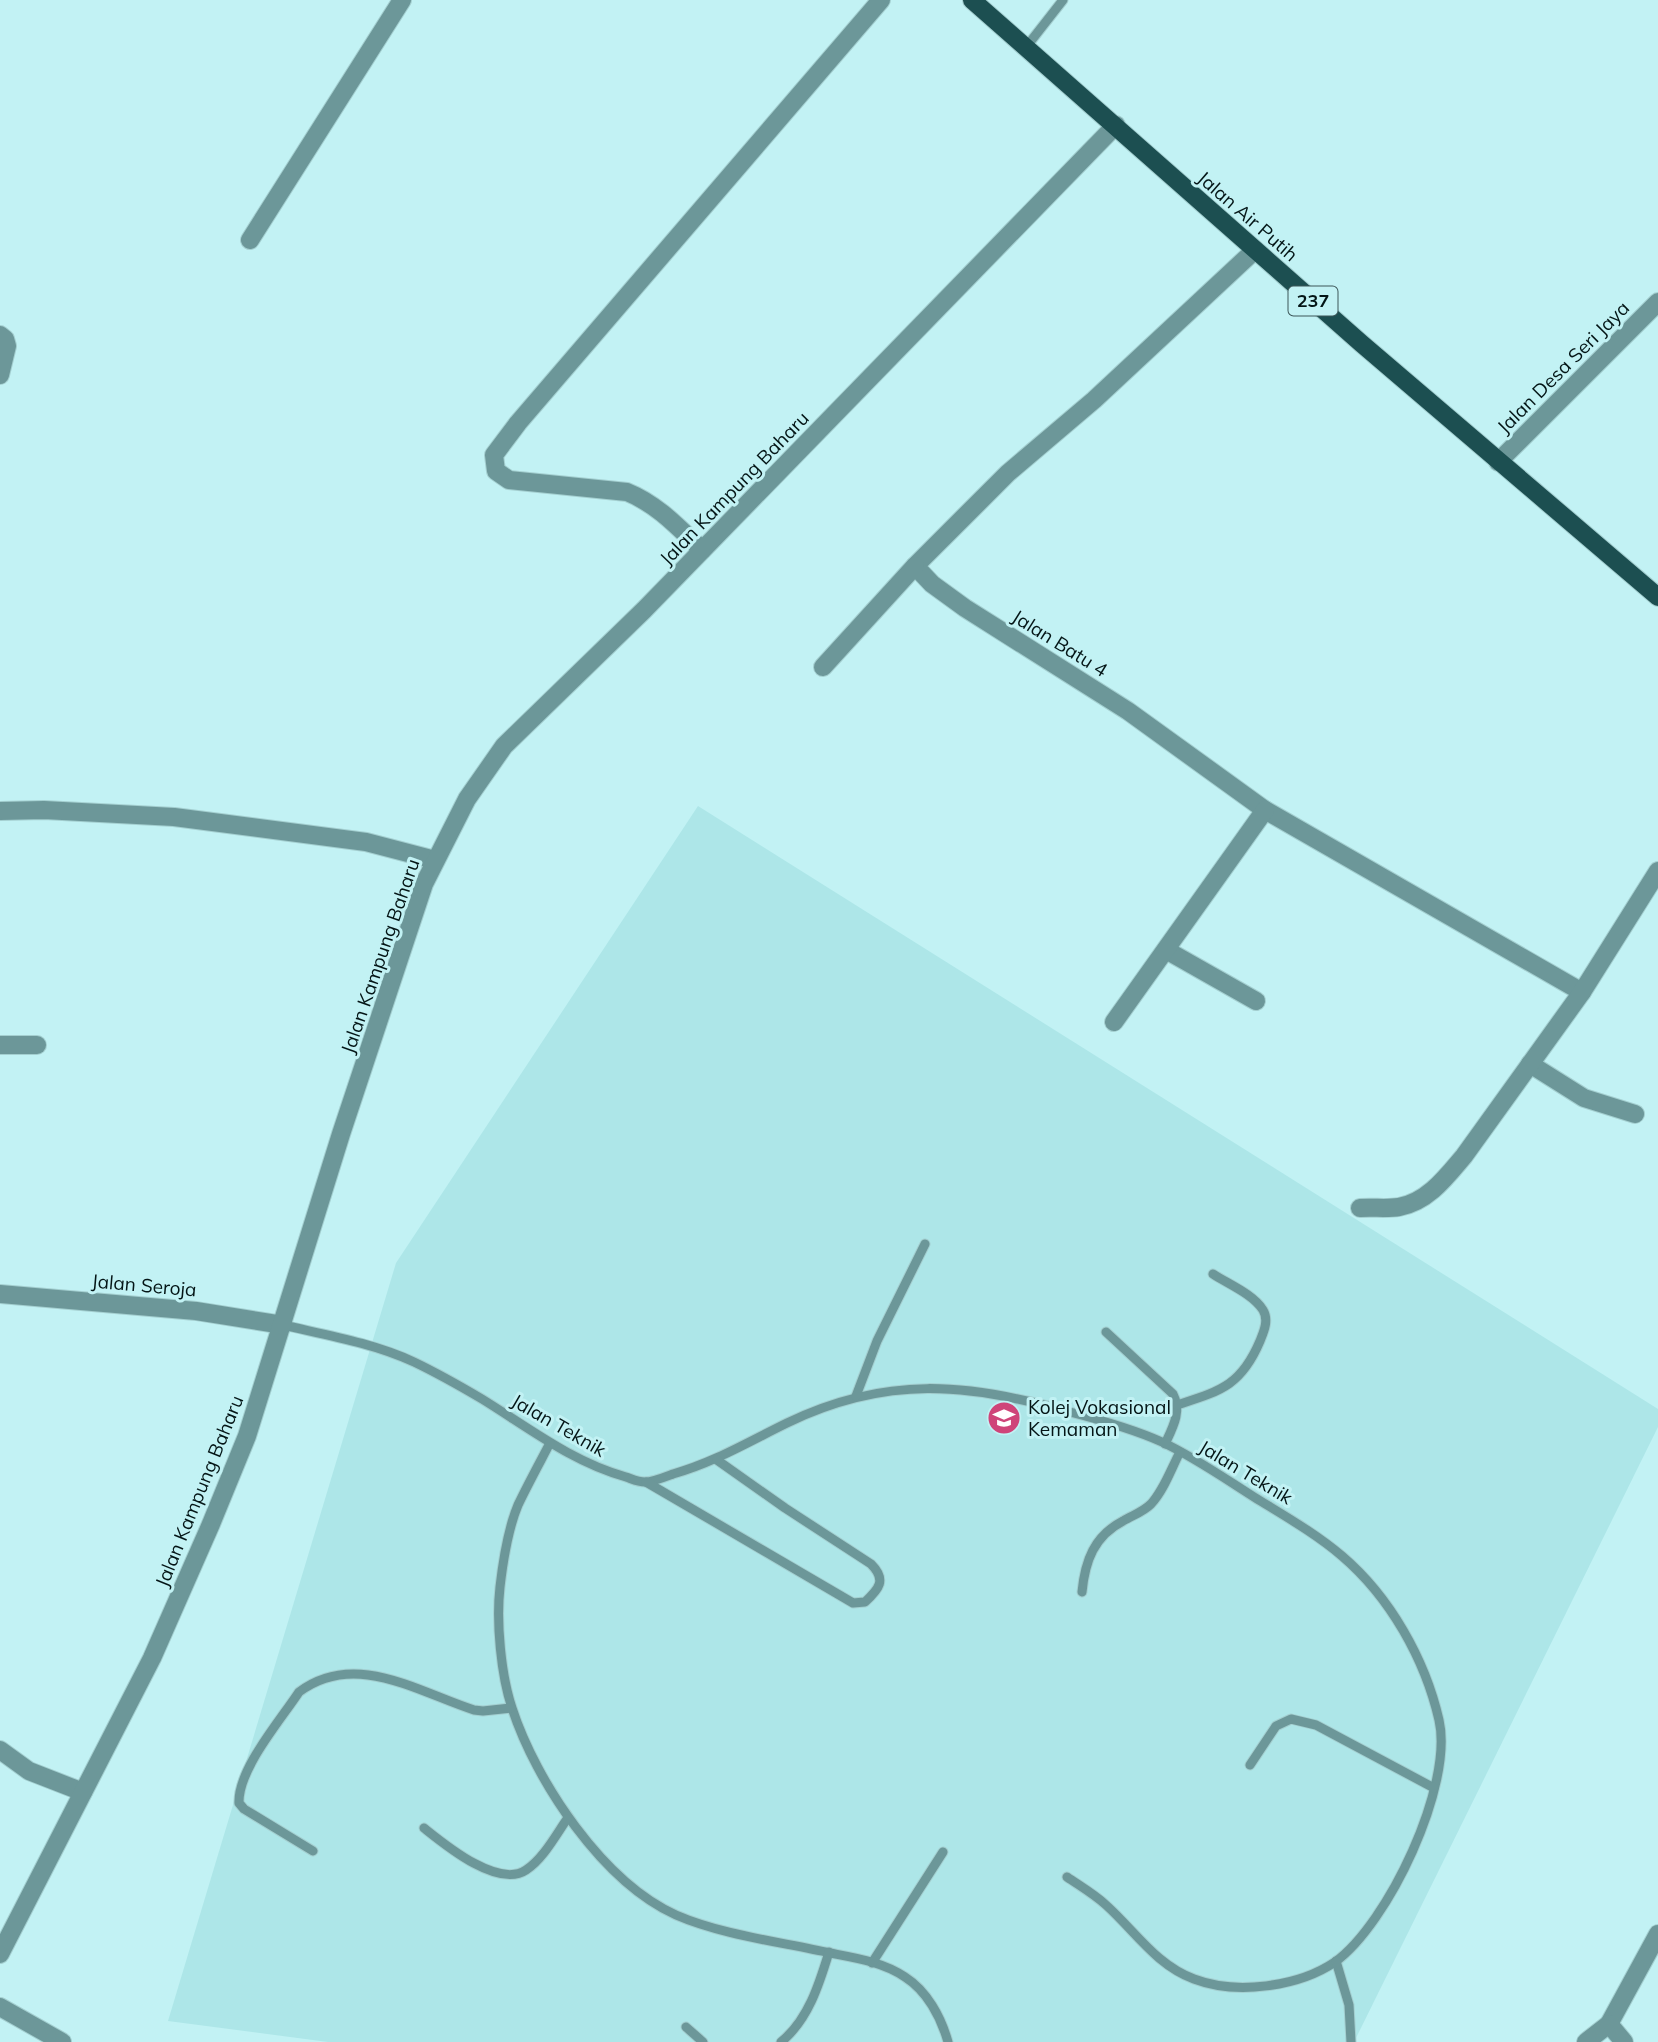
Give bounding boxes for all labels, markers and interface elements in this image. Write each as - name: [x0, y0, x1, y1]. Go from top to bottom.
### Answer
- street label: Jalan Air Putih: [1193, 166, 1303, 266]
- road number: 237: [1288, 286, 1338, 316]
- street label: Jalan Desa Seri Jaya: [1492, 296, 1634, 438]
- street label: Jalan Kampung Baharu: [654, 406, 814, 570]
- street label: Jalan Batu 4: [1008, 604, 1112, 682]
- street label: Jalan Kampung Baharu: [335, 855, 425, 1057]
- street label: Jalan Seroja: [90, 1268, 198, 1302]
- street label: Jalan Teknik: [507, 1388, 611, 1462]
- street label: Jalan Kampung Baharu: [150, 1392, 248, 1590]
- place label: Kolej Vokasional Kemaman: [1028, 1395, 1171, 1441]
- school or university icon: Kolej Vokasional Kemaman: [985, 1399, 1023, 1437]
- street label: Jalan Teknik: [1195, 1435, 1297, 1509]

